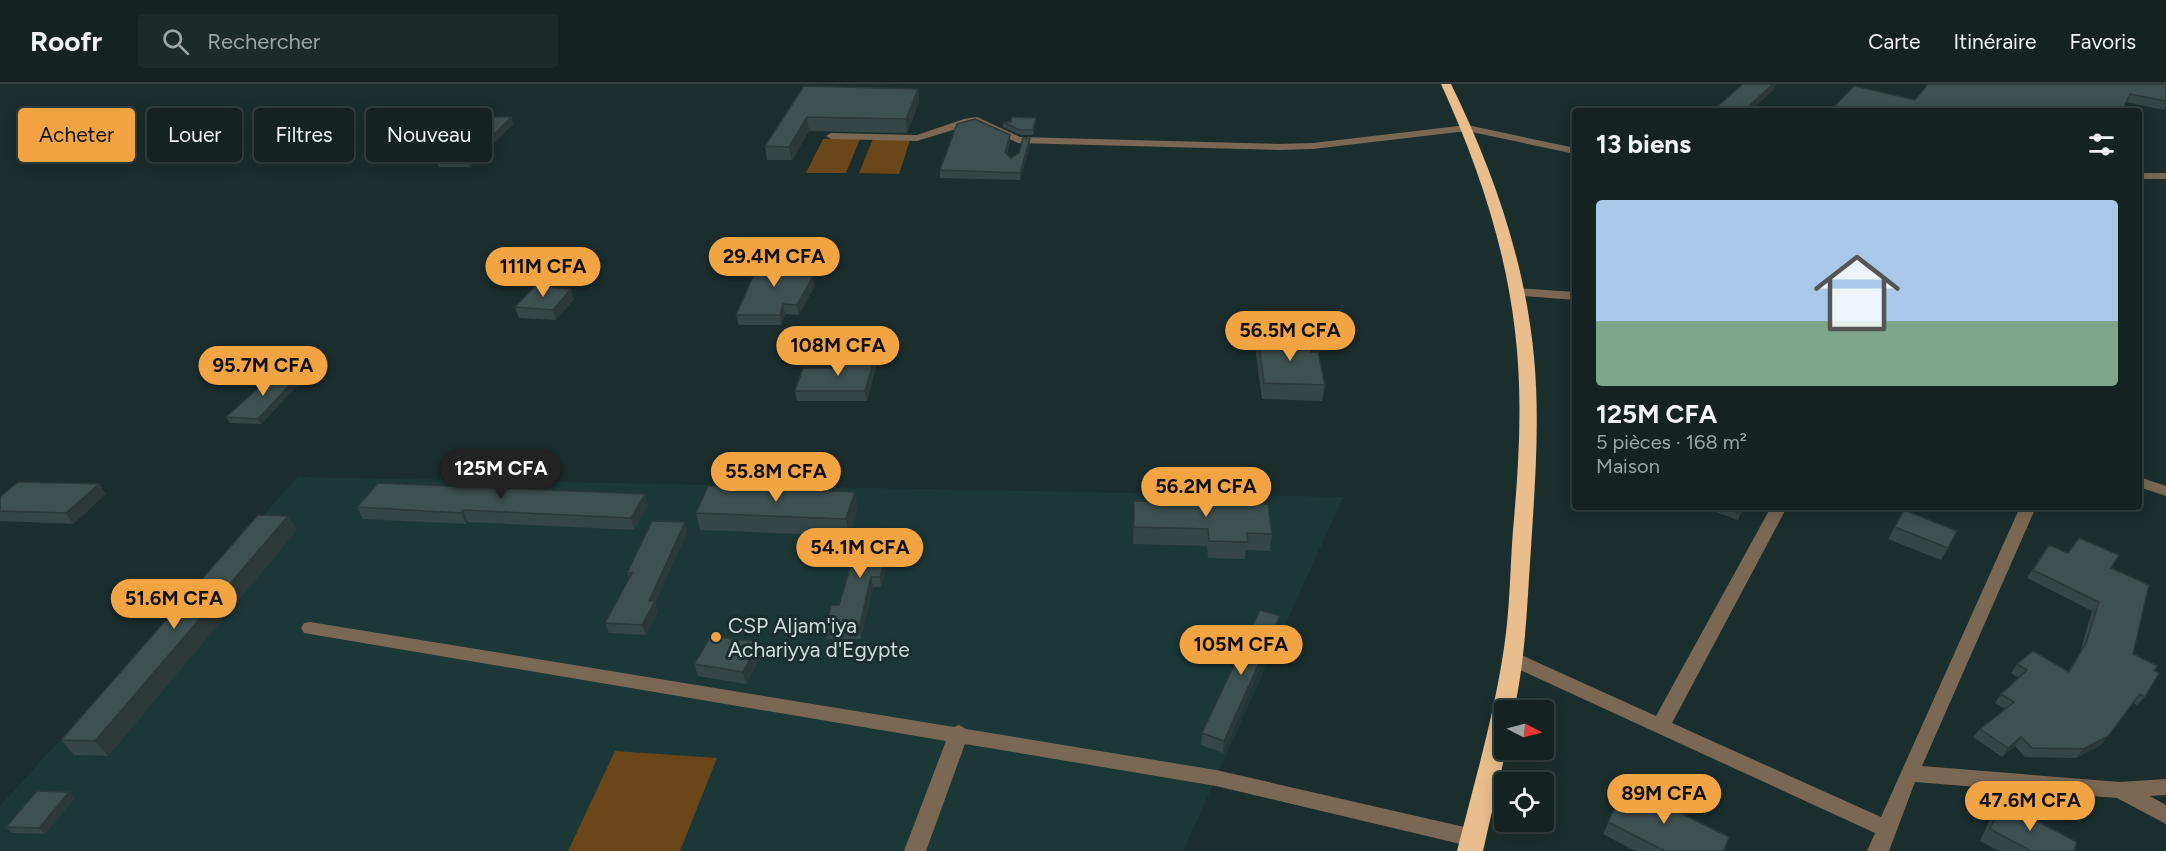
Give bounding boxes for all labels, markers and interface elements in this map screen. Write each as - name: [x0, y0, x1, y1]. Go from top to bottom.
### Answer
- search box: [138, 14, 558, 68]
- text: Roofr: [30, 24, 102, 58]
- icon: search: [159, 25, 192, 58]
- text: Rechercher: [207, 28, 320, 55]
- text: Carte: [1868, 29, 1921, 54]
- text: Itinéraire: [1954, 29, 2037, 54]
- text: Favoris: [2070, 29, 2136, 54]
- chip: Acheter: [18, 108, 135, 162]
- chip: Louer: [147, 108, 242, 162]
- chip: Filtres: [254, 108, 354, 162]
- chip: Nouveau: [366, 108, 492, 162]
- text: 13 biens: [1596, 128, 1691, 160]
- icon: filters: [2085, 128, 2118, 161]
- pin: 29.4M CFA: [705, 237, 843, 288]
- icon: home: [1803, 239, 1911, 347]
- text: 29.4M CFA: [723, 244, 825, 268]
- pin: 111M CFA: [481, 247, 605, 298]
- text: 111M CFA: [499, 254, 587, 278]
- pin: 56.5M CFA: [1221, 311, 1359, 362]
- text: 56.5M CFA: [1239, 318, 1341, 342]
- pin: 108M CFA: [776, 326, 900, 377]
- text: 108M CFA: [790, 333, 886, 357]
- pin: 95.7M CFA: [194, 346, 332, 397]
- text: 95.7M CFA: [212, 353, 314, 377]
- text: 125M CFA: [1596, 398, 1717, 430]
- text: 5 pièces · 168 m²: [1596, 430, 1747, 454]
- pin: 125M CFA: [439, 449, 563, 500]
- pin: 55.8M CFA: [707, 452, 845, 503]
- text: Maison: [1596, 454, 1660, 478]
- text: 125M CFA: [454, 456, 548, 480]
- text: 55.8M CFA: [725, 459, 827, 483]
- pin: 56.2M CFA: [1137, 467, 1275, 518]
- text: 56.2M CFA: [1155, 474, 1257, 498]
- pin: 54.1M CFA: [791, 528, 929, 579]
- text: 54.1M CFA: [810, 535, 910, 559]
- pin: 51.6M CFA: [105, 579, 243, 630]
- text: 51.6M CFA: [125, 586, 223, 610]
- place label: CSP Aljam'iya Achariyya d'Egypte: [728, 613, 910, 662]
- pin: 105M CFA: [1179, 625, 1303, 676]
- marker: CSP Aljam'iya Achariyya d'Egypte: [709, 630, 723, 644]
- text: 105M CFA: [1194, 632, 1288, 656]
- north arrow: [1494, 700, 1554, 760]
- map controls: [1494, 700, 1554, 832]
- button: locate: [1494, 772, 1554, 832]
- pin: 89M CFA: [1609, 774, 1719, 825]
- text: 89M CFA: [1621, 781, 1707, 805]
- pin: 47.6M CFA: [1961, 781, 2099, 832]
- text: 47.6M CFA: [1979, 788, 2081, 812]

